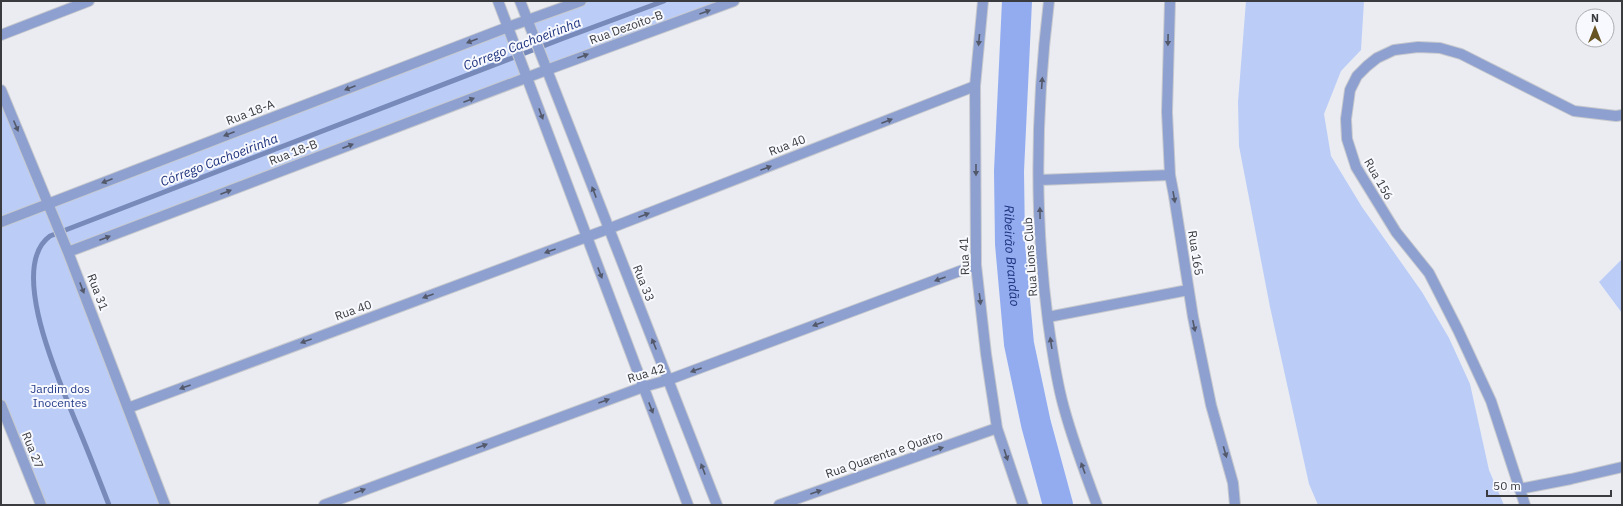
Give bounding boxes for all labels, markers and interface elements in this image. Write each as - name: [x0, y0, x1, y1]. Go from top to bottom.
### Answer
- street label: Rua Dezoito-B: [587, 7, 665, 47]
- one-way arrow: [700, 8, 712, 14]
- north arrow: [1575, 8, 1615, 48]
- text: N: [1591, 11, 1599, 25]
- water label: Córrego Cachoeirinha: [461, 14, 583, 74]
- one-way arrow: [976, 34, 983, 46]
- one-way arrow: [1165, 34, 1171, 47]
- one-way arrow: [465, 39, 477, 45]
- one-way arrow: [578, 53, 590, 59]
- one-way arrow: [1038, 77, 1045, 89]
- one-way arrow: [344, 85, 356, 91]
- street label: Rua 18-A: [224, 96, 276, 128]
- one-way arrow: [464, 96, 476, 102]
- one-way arrow: [538, 108, 544, 120]
- one-way arrow: [881, 117, 893, 123]
- one-way arrow: [13, 121, 19, 132]
- water label: Córrego Cachoeirinha: [158, 130, 280, 190]
- street label: Rua 40: [767, 131, 807, 159]
- one-way arrow: [222, 132, 234, 138]
- street label: Rua 18-B: [267, 136, 320, 168]
- one-way arrow: [342, 142, 354, 148]
- street label: Rua 156: [1361, 156, 1397, 202]
- one-way arrow: [760, 164, 772, 170]
- one-way arrow: [973, 164, 979, 177]
- one-way arrow: [101, 178, 113, 184]
- one-way arrow: [590, 186, 596, 198]
- one-way arrow: [221, 188, 233, 194]
- one-way arrow: [1172, 191, 1178, 204]
- water label: Ribeirão Brandão: [1001, 205, 1024, 307]
- one-way arrow: [1036, 207, 1043, 219]
- one-way arrow: [639, 211, 651, 217]
- street label: Rua Lions Club: [1020, 217, 1040, 297]
- street label: Rua 165: [1185, 229, 1207, 277]
- one-way arrow: [99, 234, 111, 240]
- street label: Rua 41: [956, 237, 972, 275]
- one-way arrow: [544, 248, 556, 254]
- street label: Rua 33: [630, 263, 658, 303]
- one-way arrow: [598, 268, 604, 280]
- street label: Rua 31: [84, 272, 112, 312]
- one-way arrow: [933, 276, 945, 282]
- one-way arrow: [80, 283, 86, 295]
- one-way arrow: [977, 293, 983, 305]
- one-way arrow: [422, 294, 434, 300]
- street label: Rua 40: [333, 296, 373, 324]
- one-way arrow: [1192, 320, 1198, 332]
- one-way arrow: [811, 322, 823, 328]
- one-way arrow: [650, 337, 656, 349]
- one-way arrow: [1048, 337, 1054, 349]
- one-way arrow: [300, 339, 312, 345]
- street label: Rua 42: [626, 360, 666, 386]
- one-way arrow: [690, 367, 702, 373]
- park label: Jardim dos Inocentes: [30, 381, 90, 410]
- one-way arrow: [178, 384, 190, 390]
- one-way arrow: [599, 398, 611, 404]
- one-way arrow: [648, 403, 654, 415]
- street label: Rua Quarenta e Quatro: [823, 427, 945, 481]
- street label: Rua 27: [19, 430, 47, 470]
- one-way arrow: [477, 443, 489, 449]
- one-way arrow: [933, 446, 945, 452]
- one-way arrow: [1222, 446, 1228, 458]
- one-way arrow: [1003, 449, 1009, 461]
- one-way arrow: [699, 462, 705, 474]
- one-way arrow: [1080, 462, 1086, 474]
- scale bar: [1487, 472, 1611, 498]
- text: 50 m: [1493, 478, 1521, 493]
- one-way arrow: [355, 488, 367, 494]
- one-way arrow: [810, 489, 822, 495]

